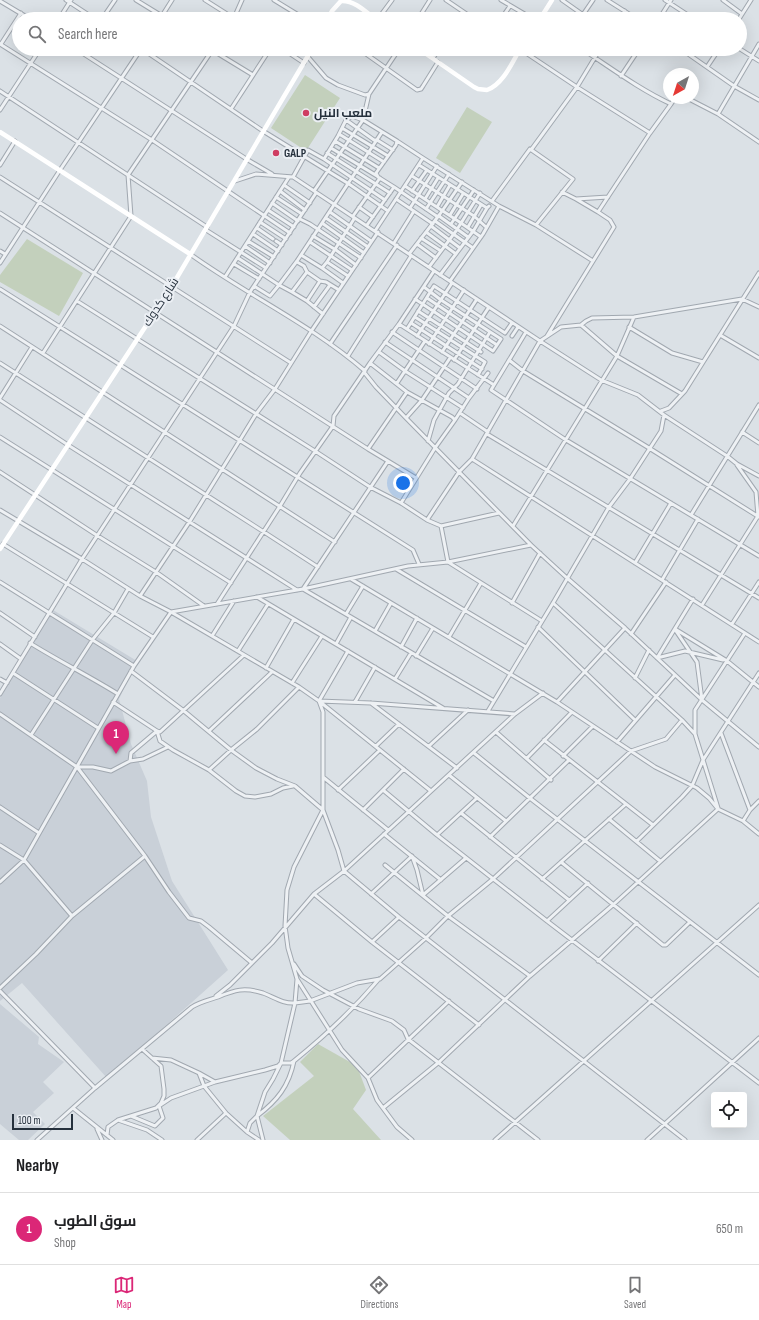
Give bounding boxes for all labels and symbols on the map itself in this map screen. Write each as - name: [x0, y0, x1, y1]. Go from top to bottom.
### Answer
- north arrow: [663, 68, 699, 104]
- place label: ملعب النيل: [314, 106, 372, 121]
- marker: ملعب النيل: [301, 108, 311, 118]
- place label: GALP: [284, 146, 307, 161]
- marker: GALP: [271, 148, 281, 158]
- street label: شارع كدوك: [140, 275, 182, 329]
- your location: [393, 473, 413, 493]
- pin: 1: [103, 721, 129, 754]
- scale bar: [12, 1112, 73, 1131]

